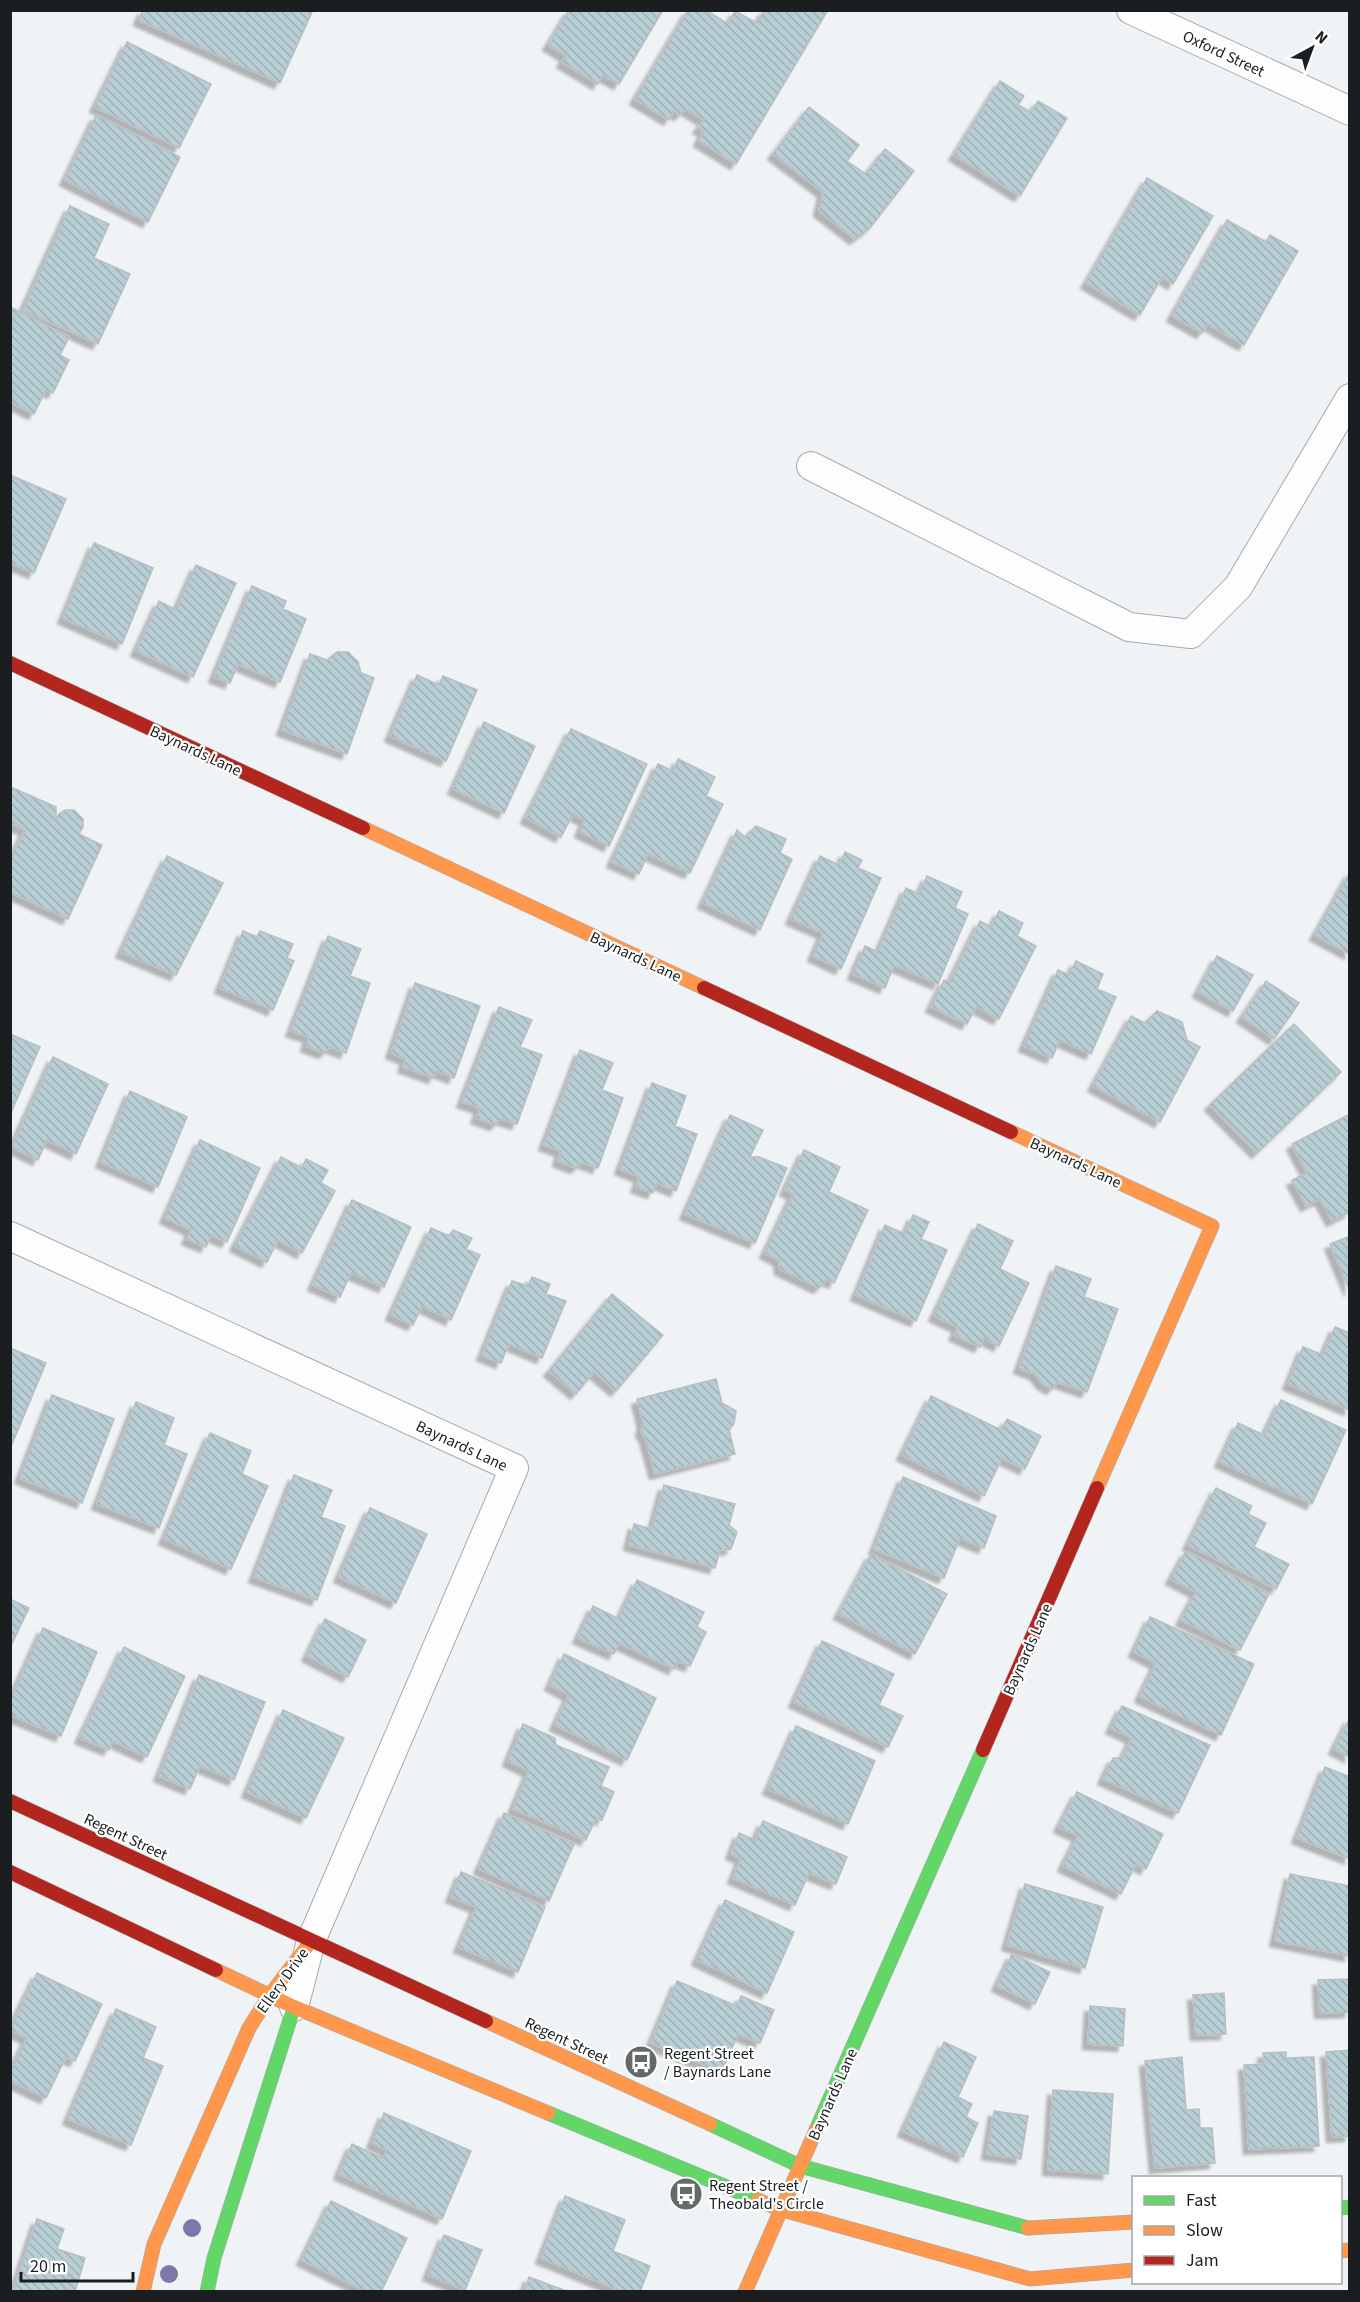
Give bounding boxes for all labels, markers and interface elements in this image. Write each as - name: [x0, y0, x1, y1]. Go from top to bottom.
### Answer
- north arrow: [1282, 18, 1342, 78]
- street label: Oxford Street: [1179, 25, 1269, 83]
- text: N: [1310, 26, 1332, 49]
- street label: Baynards Lane: [146, 720, 245, 782]
- street label: Baynards Lane: [586, 926, 685, 988]
- street label: Baynards Lane: [1026, 1132, 1125, 1194]
- street label: Baynards Lane: [412, 1415, 511, 1477]
- street label: Baynards Lane: [998, 1600, 1058, 1699]
- street label: Regent Street: [80, 1808, 172, 1866]
- street label: Ellery Drive: [252, 1943, 314, 2018]
- street label: Regent Street: [521, 2012, 613, 2070]
- place label: Regent Street / Baynards Lane: [664, 2043, 771, 2083]
- bus stop icon: Regent Street / Baynards Lane: [623, 2044, 659, 2080]
- street label: Baynards Lane: [803, 2045, 863, 2144]
- place label: Regent Street / Theobald's Circle: [709, 2175, 824, 2215]
- bus stop icon: Regent Street / Theobald's Circle: [668, 2176, 704, 2212]
- legend: [1132, 2176, 1342, 2284]
- text: Fast: [1186, 2188, 1217, 2213]
- text: Slow: [1186, 2218, 1223, 2243]
- scale bar: [21, 2245, 134, 2283]
- text: Jam: [1186, 2248, 1219, 2273]
- text: 20 m: [30, 2254, 66, 2279]

